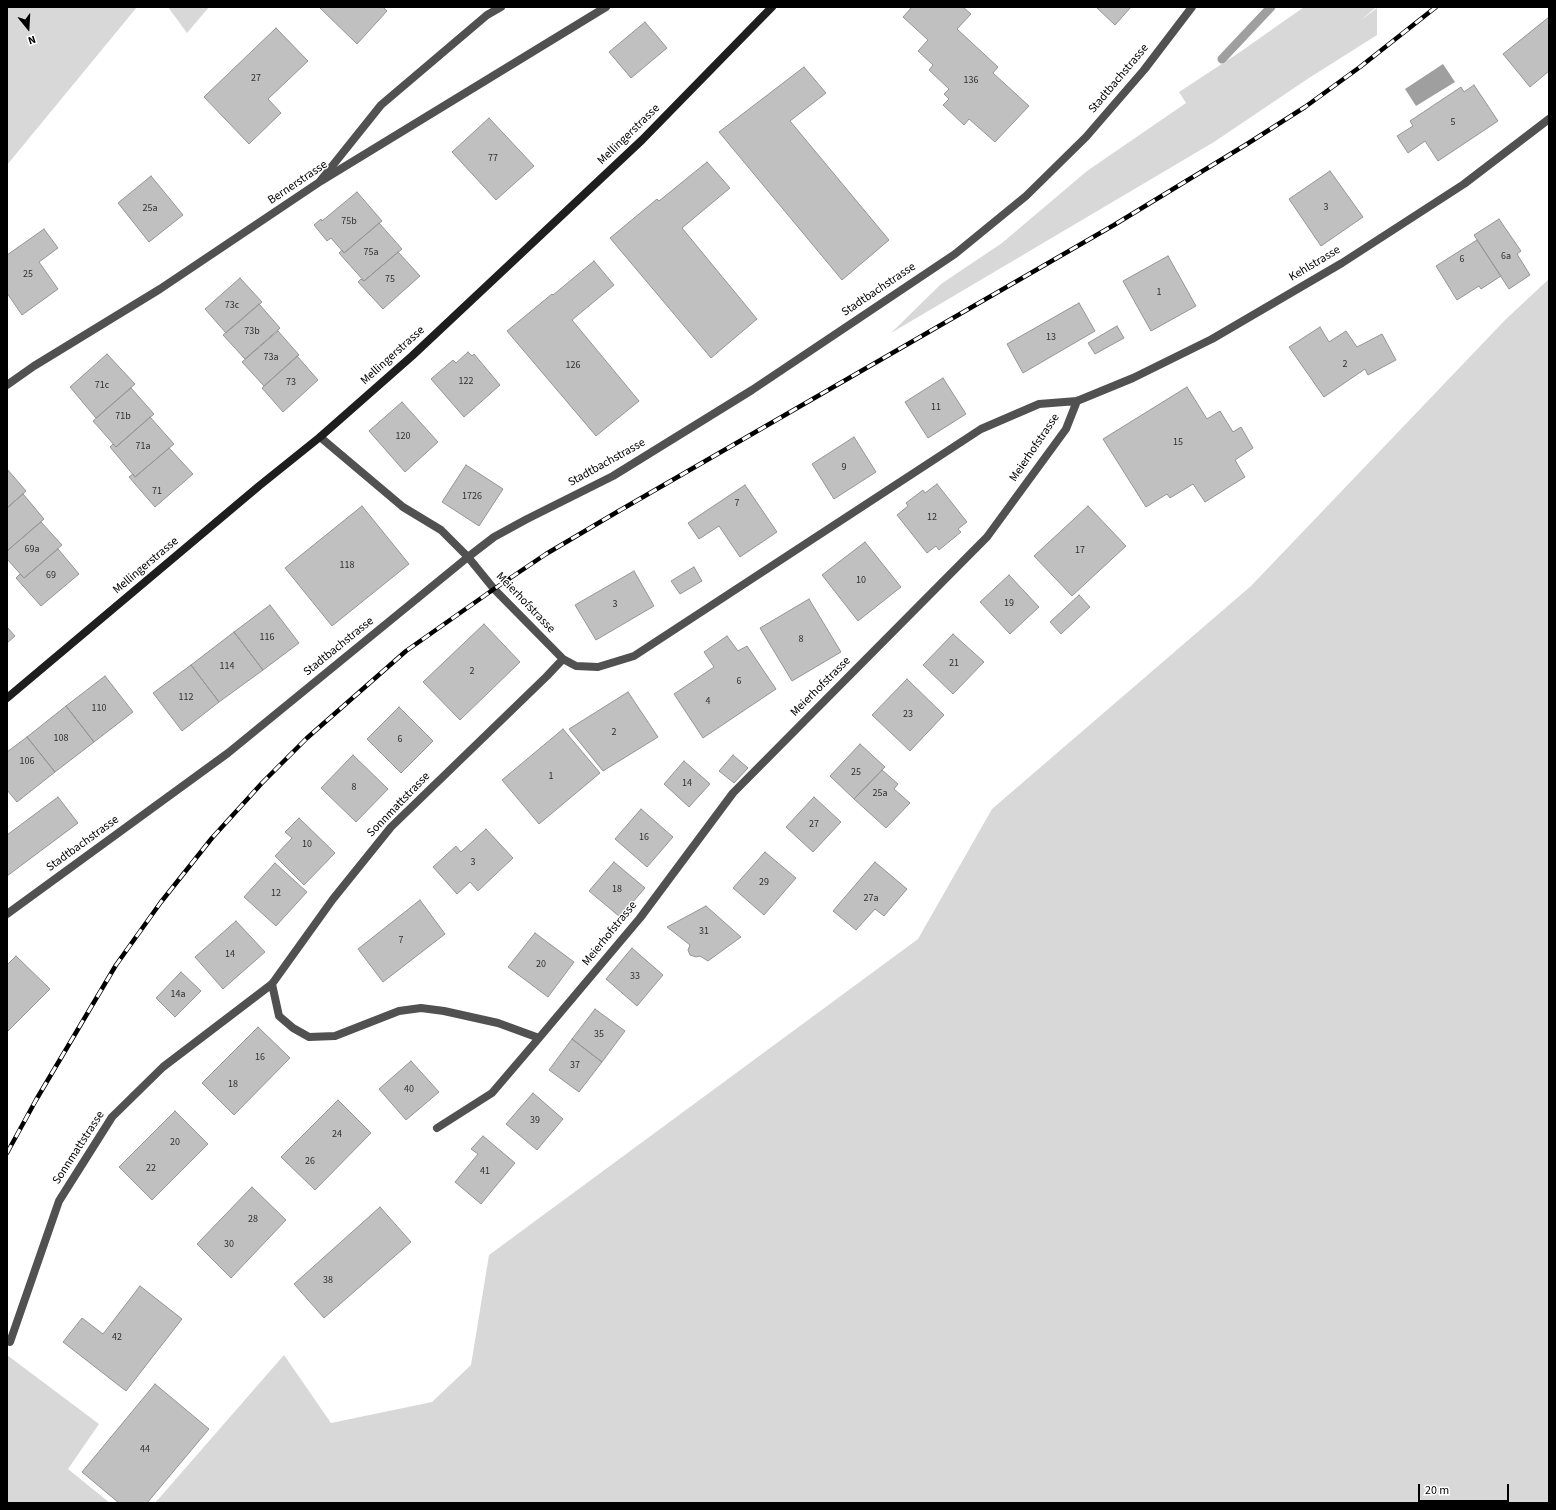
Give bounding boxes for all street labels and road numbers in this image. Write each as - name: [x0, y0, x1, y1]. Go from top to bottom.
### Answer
- street label: Stadtbachstrasse: [1086, 41, 1152, 117]
- street label: Mellingerstrasse: [595, 102, 663, 168]
- street label: Bernerstrasse: [266, 158, 330, 208]
- street label: Kehlstrasse: [1287, 243, 1343, 285]
- street label: Stadtbachstrasse: [839, 260, 919, 320]
- street label: Mellingerstrasse: [358, 324, 428, 388]
- street label: Meierhofstrasse: [1007, 411, 1063, 485]
- street label: Stadtbachstrasse: [566, 436, 648, 490]
- street label: Mellingerstrasse: [110, 534, 182, 598]
- street label: Meierhofstrasse: [492, 570, 558, 636]
- street label: Stadtbachstrasse: [301, 614, 377, 680]
- street label: Meierhofstrasse: [788, 654, 854, 720]
- street label: Sonnmattstrasse: [365, 770, 433, 840]
- street label: Stadtbachstrasse: [44, 813, 122, 875]
- street label: Meierhofstrasse: [580, 899, 640, 969]
- street label: Sonnmattstrasse: [50, 1109, 108, 1187]

